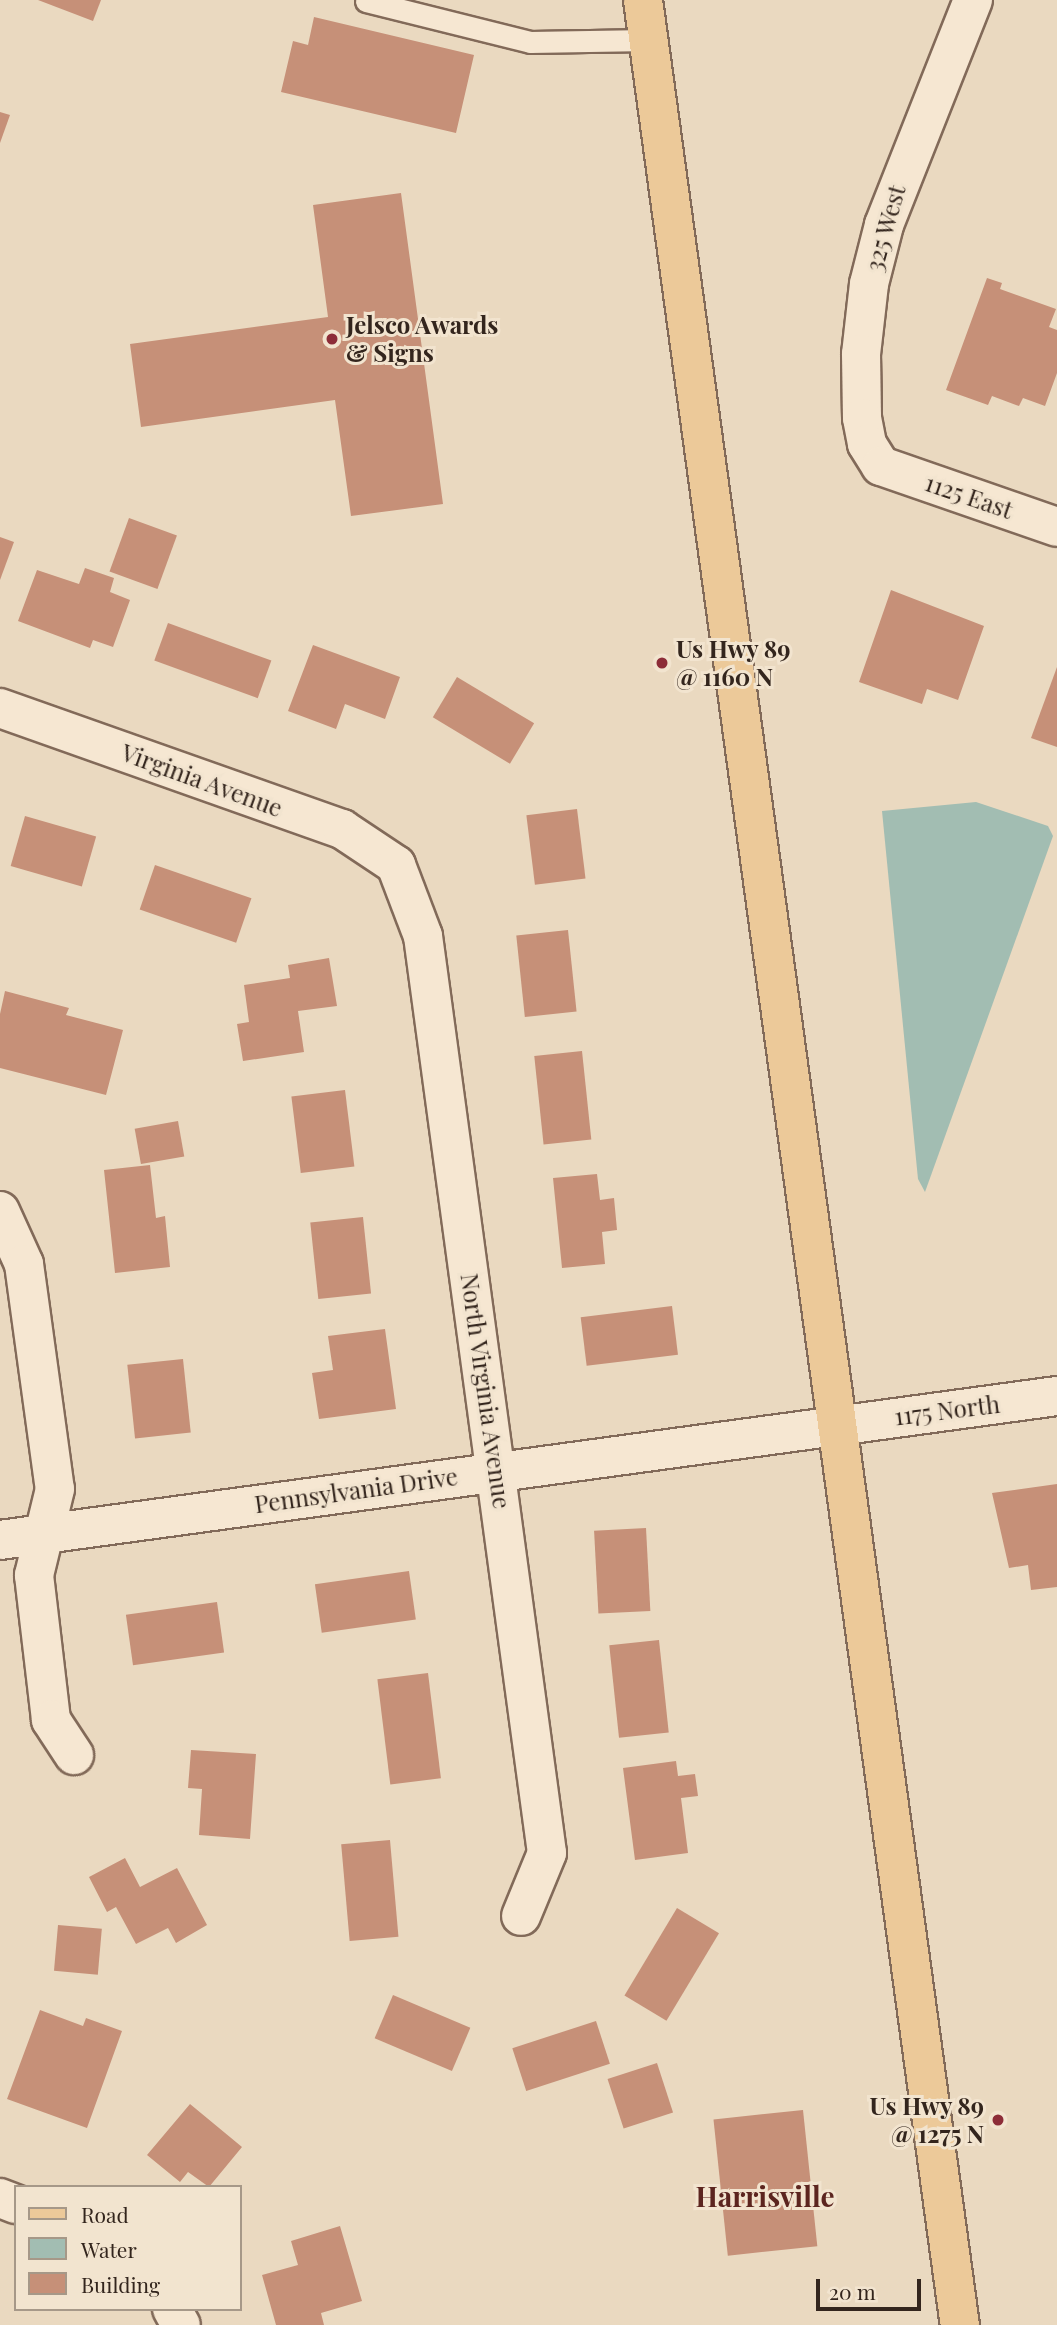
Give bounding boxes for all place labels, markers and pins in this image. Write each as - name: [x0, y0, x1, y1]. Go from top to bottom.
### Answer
- place label: Jelsco Awards & Signs: [346, 311, 499, 367]
- marker: Jelsco Awards & Signs: [324, 331, 340, 347]
- place label: Us Hwy 89 @ 1160 N: [676, 635, 791, 691]
- marker: Us Hwy 89 @ 1160 N: [654, 655, 670, 671]
- place label: Us Hwy 89 @ 1275 N: [869, 2092, 984, 2148]
- marker: Us Hwy 89 @ 1275 N: [990, 2112, 1006, 2128]

